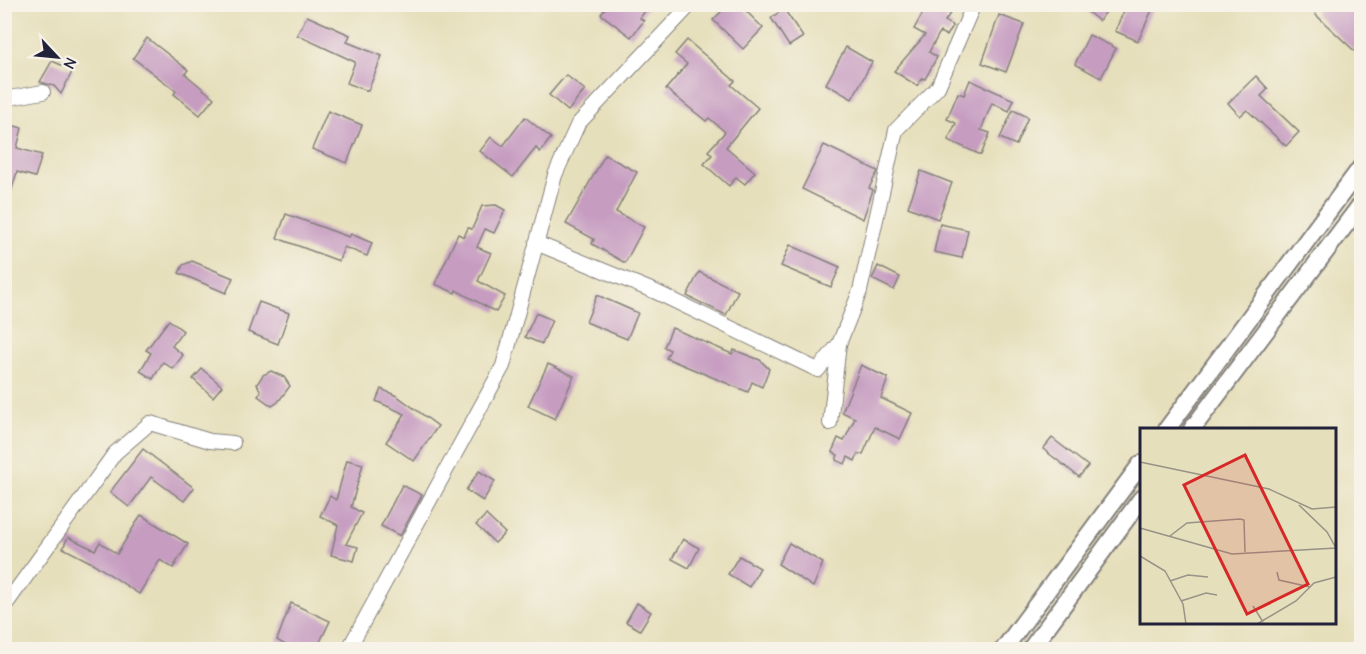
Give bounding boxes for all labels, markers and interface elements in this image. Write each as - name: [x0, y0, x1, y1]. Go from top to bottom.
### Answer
- north arrow: [27, 27, 87, 87]
- text: N: [59, 55, 80, 72]
- inset map: [1140, 428, 1336, 624]

